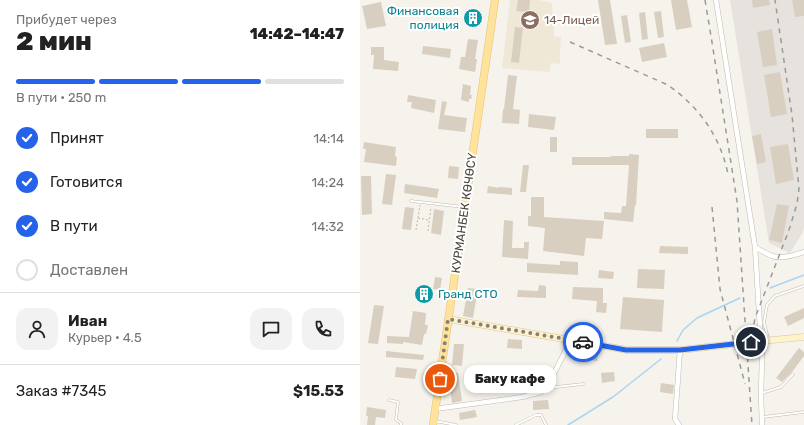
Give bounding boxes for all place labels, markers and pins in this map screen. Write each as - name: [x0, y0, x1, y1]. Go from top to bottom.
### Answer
- place label: Финансовая полиция: [387, 4, 459, 32]
- building icon: Финансовая полиция: [462, 7, 484, 29]
- school or university icon: 14-Лицей: [519, 9, 541, 31]
- place label: 14-Лицей: [544, 13, 599, 27]
- building icon: Гранд СТО: [413, 283, 435, 305]
- place label: Гранд СТО: [438, 287, 498, 301]
- pin: [734, 325, 768, 359]
- pin: [423, 362, 457, 396]
- callout: Баку кафе: [464, 365, 556, 393]

